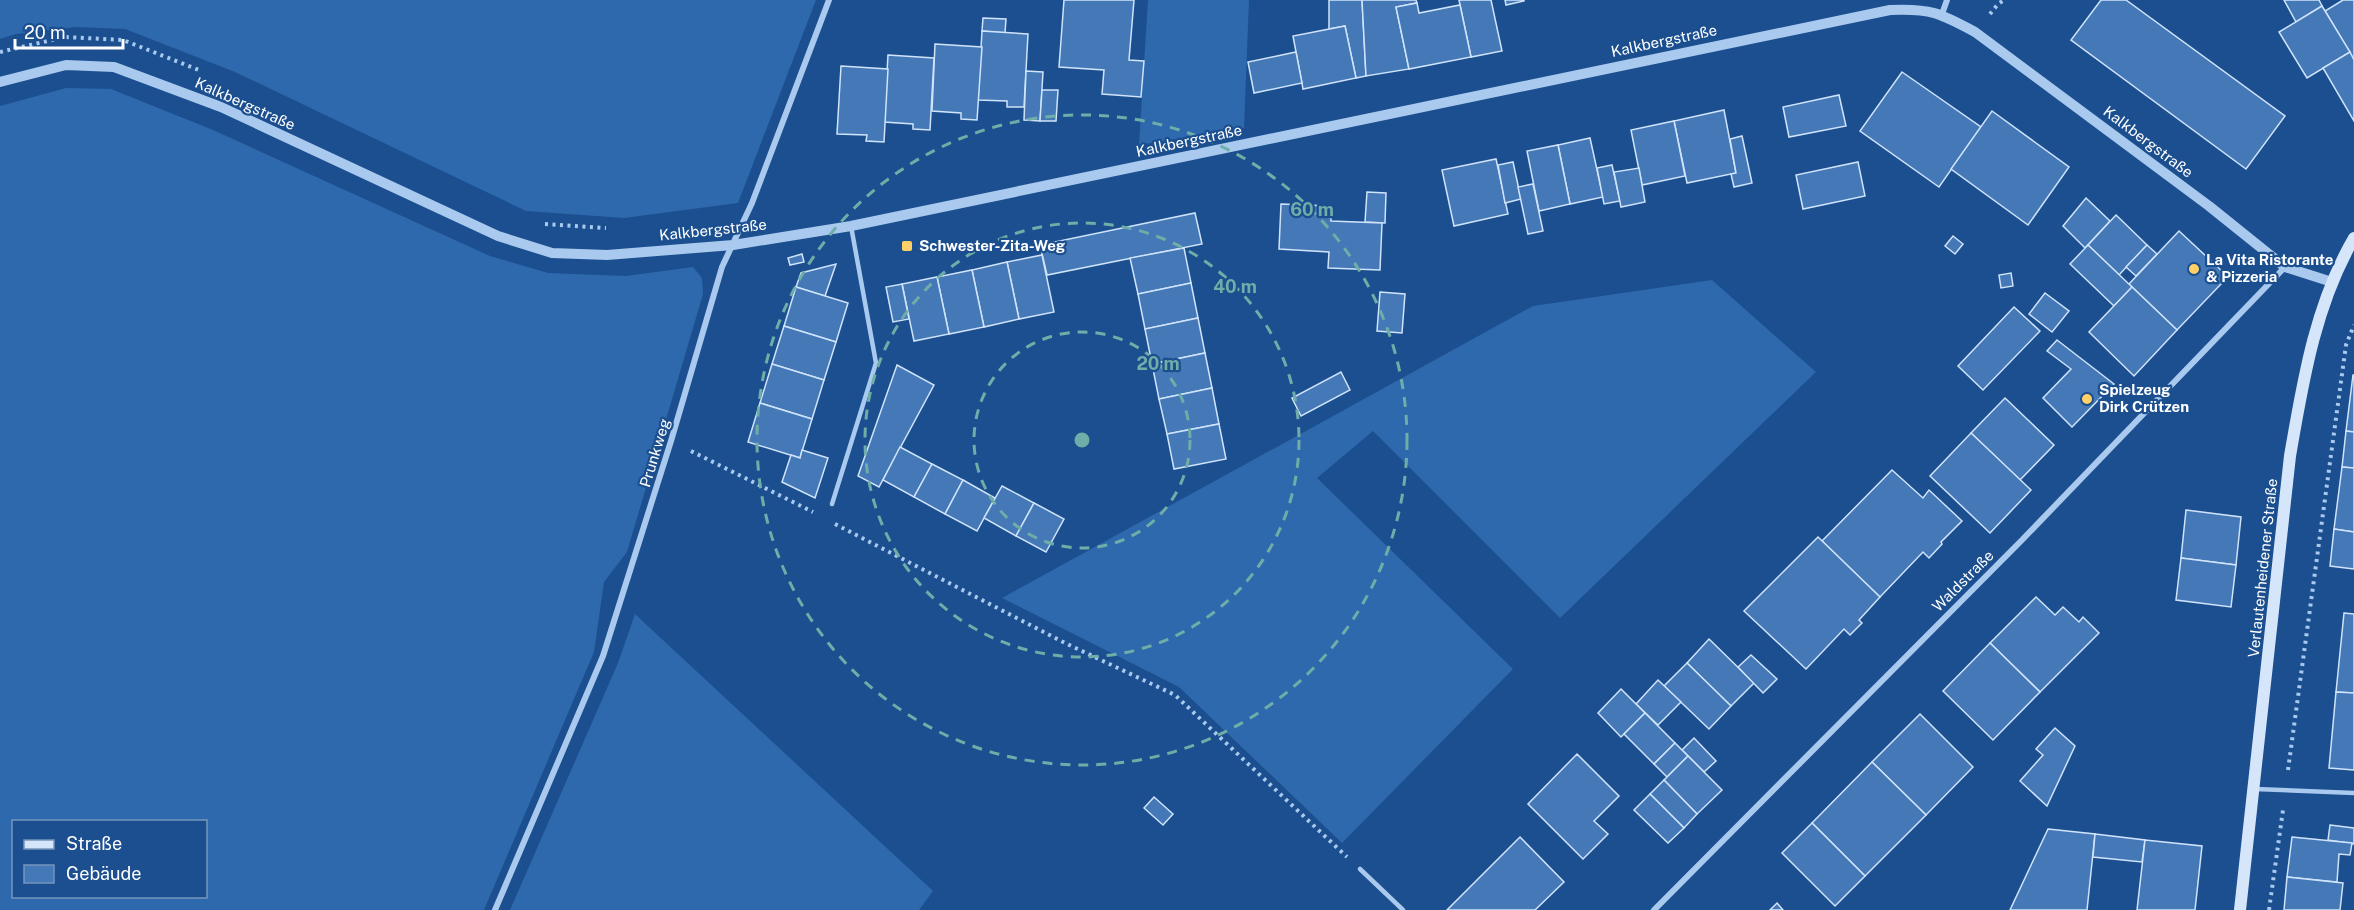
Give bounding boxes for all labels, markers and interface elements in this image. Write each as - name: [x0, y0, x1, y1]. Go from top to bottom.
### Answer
- scale bar: [15, 12, 123, 50]
- street label: Kalkbergstraße: [1609, 21, 1718, 60]
- text: 20 m: [24, 22, 66, 43]
- street label: Kalkbergstraße: [192, 74, 298, 133]
- street label: Kalkbergstraße: [2100, 102, 2197, 181]
- street label: Kalkbergstraße: [1134, 121, 1243, 160]
- text: 60 m: [1290, 199, 1334, 220]
- street label: Kalkbergstraße: [658, 215, 767, 244]
- place label: Schwester-Zita-Weg: [919, 237, 1066, 254]
- marker: Schwester-Zita-Weg: [900, 239, 914, 253]
- place label: La Vita Ristorante & Pizzeria: [2206, 251, 2334, 285]
- marker: La Vita Ristorante & Pizzeria: [2187, 262, 2201, 276]
- text: 40 m: [1213, 276, 1257, 297]
- text: 20 m: [1136, 353, 1180, 374]
- place label: Spielzeug Dirk Crützen: [2099, 381, 2189, 415]
- marker: Spielzeug Dirk Crützen: [2080, 392, 2094, 406]
- street label: Prunkweg: [636, 417, 673, 489]
- centre of rings: [1072, 430, 1092, 450]
- street label: Verlautenheidener Straße: [2245, 478, 2280, 658]
- street label: Waldstraße: [1929, 547, 1997, 615]
- legend: [12, 820, 207, 898]
- text: Straße: [66, 833, 122, 854]
- text: Gebäude: [66, 863, 141, 884]

